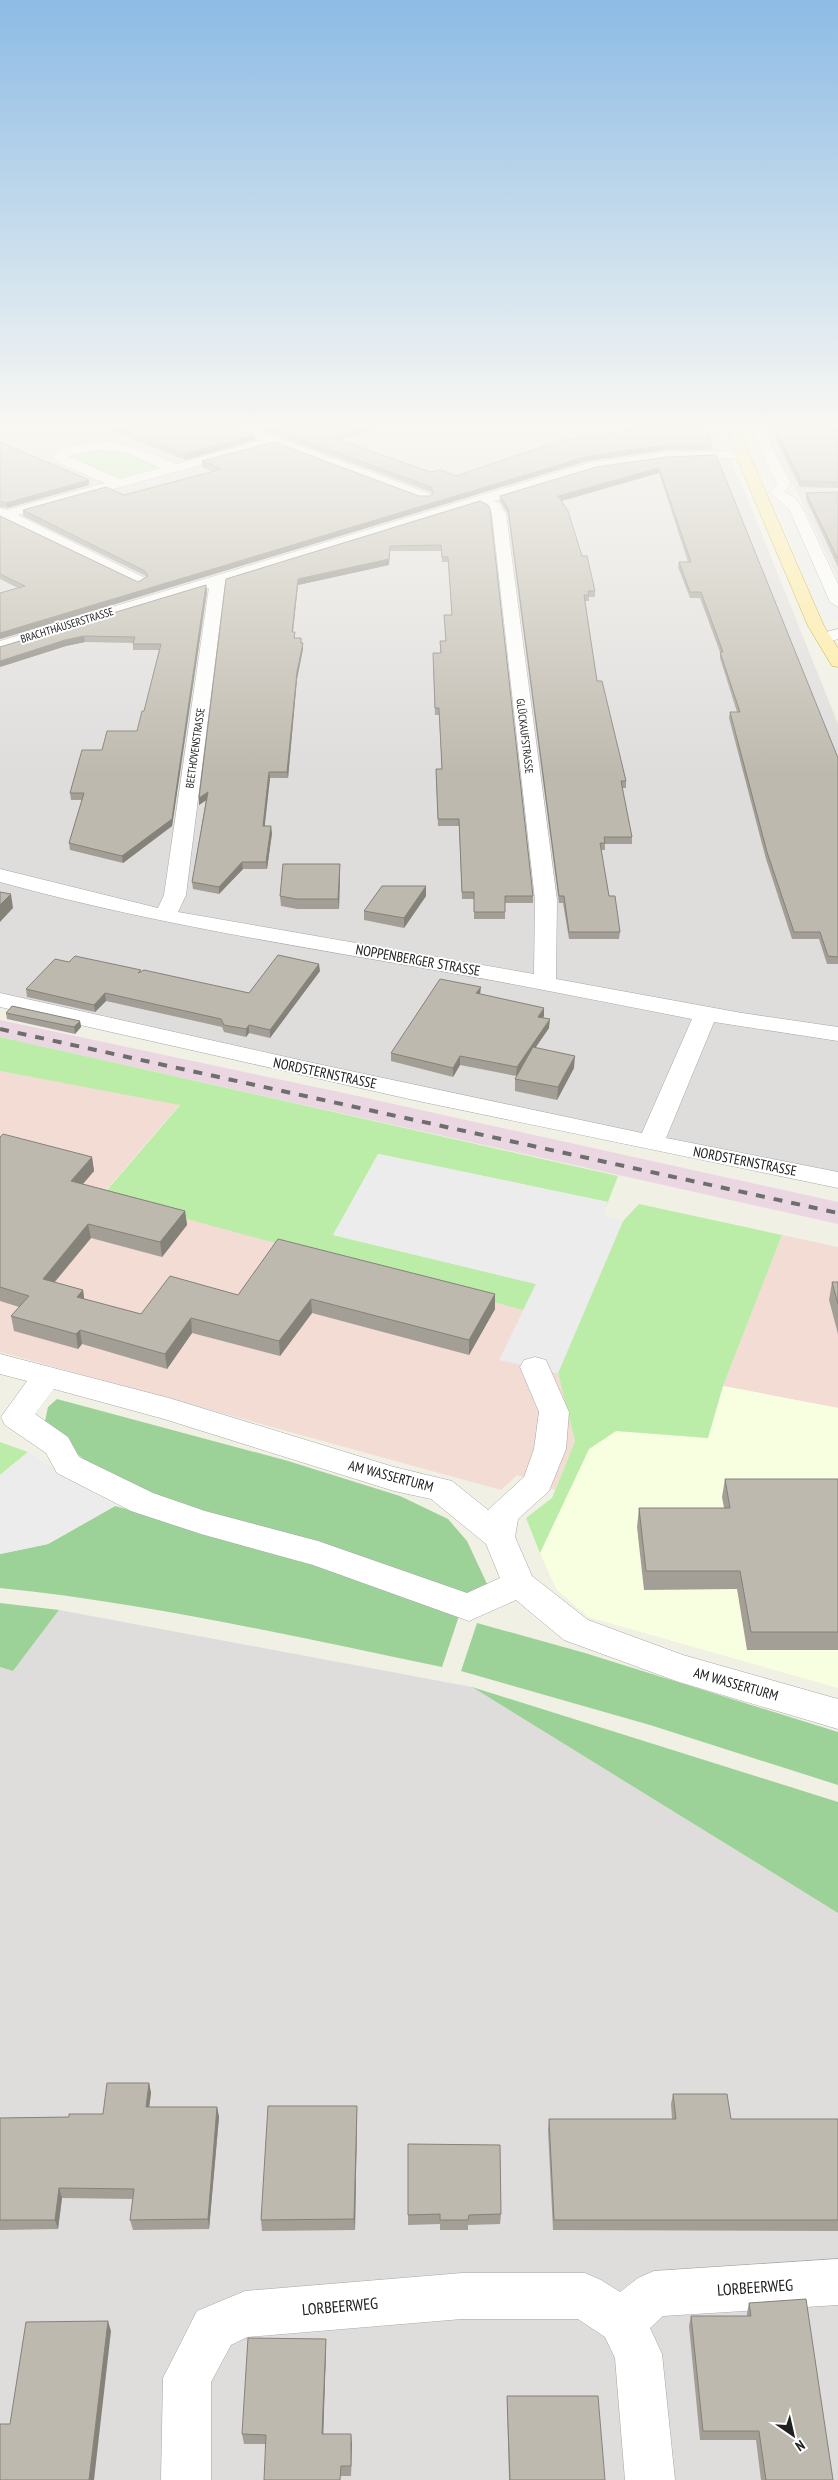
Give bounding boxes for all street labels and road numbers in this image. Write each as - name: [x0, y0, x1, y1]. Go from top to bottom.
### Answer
- street label: BRACHTHÄUSERSTRASSE: [19, 604, 115, 646]
- street label: GLÜCKAUFSTRASSE: [513, 698, 537, 775]
- street label: BEETHOVENSTRASSE: [182, 707, 208, 789]
- street label: NOPPENBERGER STRASSE: [354, 940, 482, 980]
- street label: NORDSTERNSTRASSE: [272, 1053, 378, 1093]
- street label: NORDSTERNSTRASSE: [692, 1142, 798, 1180]
- street label: AM WASSERTURM: [347, 1456, 436, 1496]
- street label: AM WASSERTURM: [692, 1663, 780, 1705]
- street label: LORBEERWEG: [716, 2274, 794, 2300]
- street label: LORBEERWEG: [301, 2293, 379, 2319]

